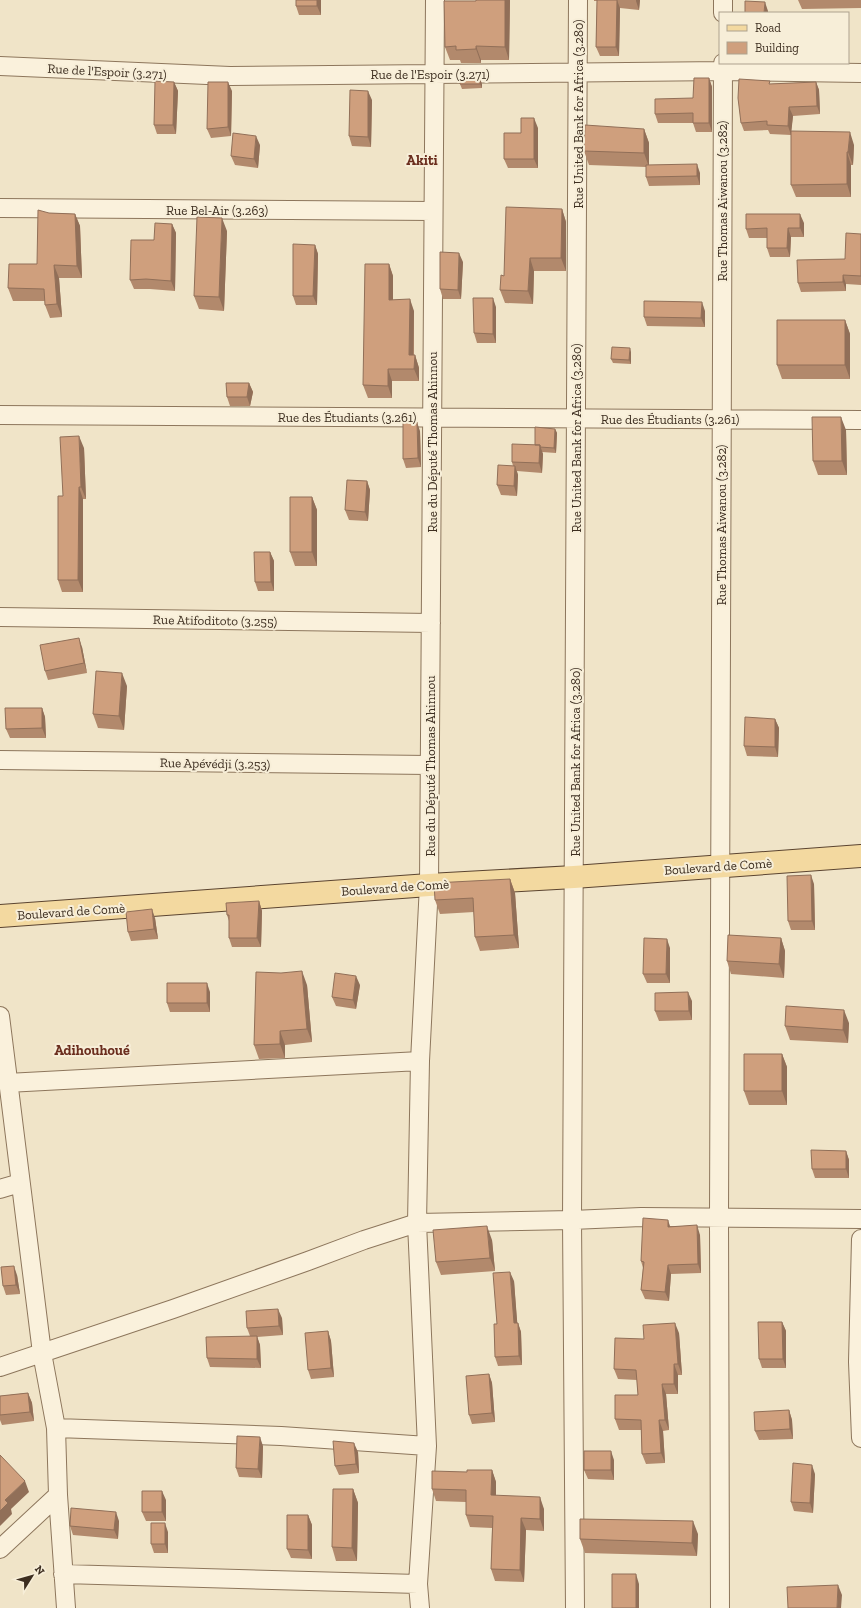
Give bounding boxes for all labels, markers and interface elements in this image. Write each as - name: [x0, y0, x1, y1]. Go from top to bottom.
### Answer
- legend: [719, 12, 849, 64]
- street label: Rue United Bank for Africa (3.280): [571, 19, 586, 209]
- text: Road: [755, 21, 781, 35]
- text: Building: [755, 41, 799, 55]
- street label: Rue de l'Espoir (3.271): [47, 61, 167, 82]
- street label: Rue de l'Espoir (3.271): [370, 67, 490, 82]
- street label: Rue Thomas Aiwanou (3.282): [715, 120, 730, 281]
- district label: Akiti: [406, 152, 438, 169]
- street label: Rue Bel-Air (3.263): [166, 203, 268, 218]
- street label: Rue United Bank for Africa (3.280): [569, 343, 584, 533]
- street label: Rue du Député Thomas Ahinnou: [425, 351, 440, 533]
- street label: Rue des Étudiants (3.261): [278, 410, 417, 425]
- street label: Rue des Étudiants (3.261): [601, 412, 740, 427]
- street label: Rue Thomas Aiwanou (3.282): [714, 444, 729, 605]
- street label: Rue Atifoditoto (3.255): [153, 612, 278, 629]
- street label: Rue United Bank for Africa (3.280): [568, 667, 583, 857]
- street label: Rue du Député Thomas Ahinnou: [423, 675, 438, 857]
- street label: Rue Apévédji (3.253): [160, 755, 271, 773]
- street label: Boulevard de Comè: [664, 855, 773, 878]
- street label: Boulevard de Comè: [341, 876, 450, 899]
- street label: Boulevard de Comè: [17, 900, 126, 923]
- district label: Adihouhoué: [54, 1042, 130, 1059]
- north arrow: [12, 1556, 52, 1596]
- text: N: [32, 1563, 48, 1578]

